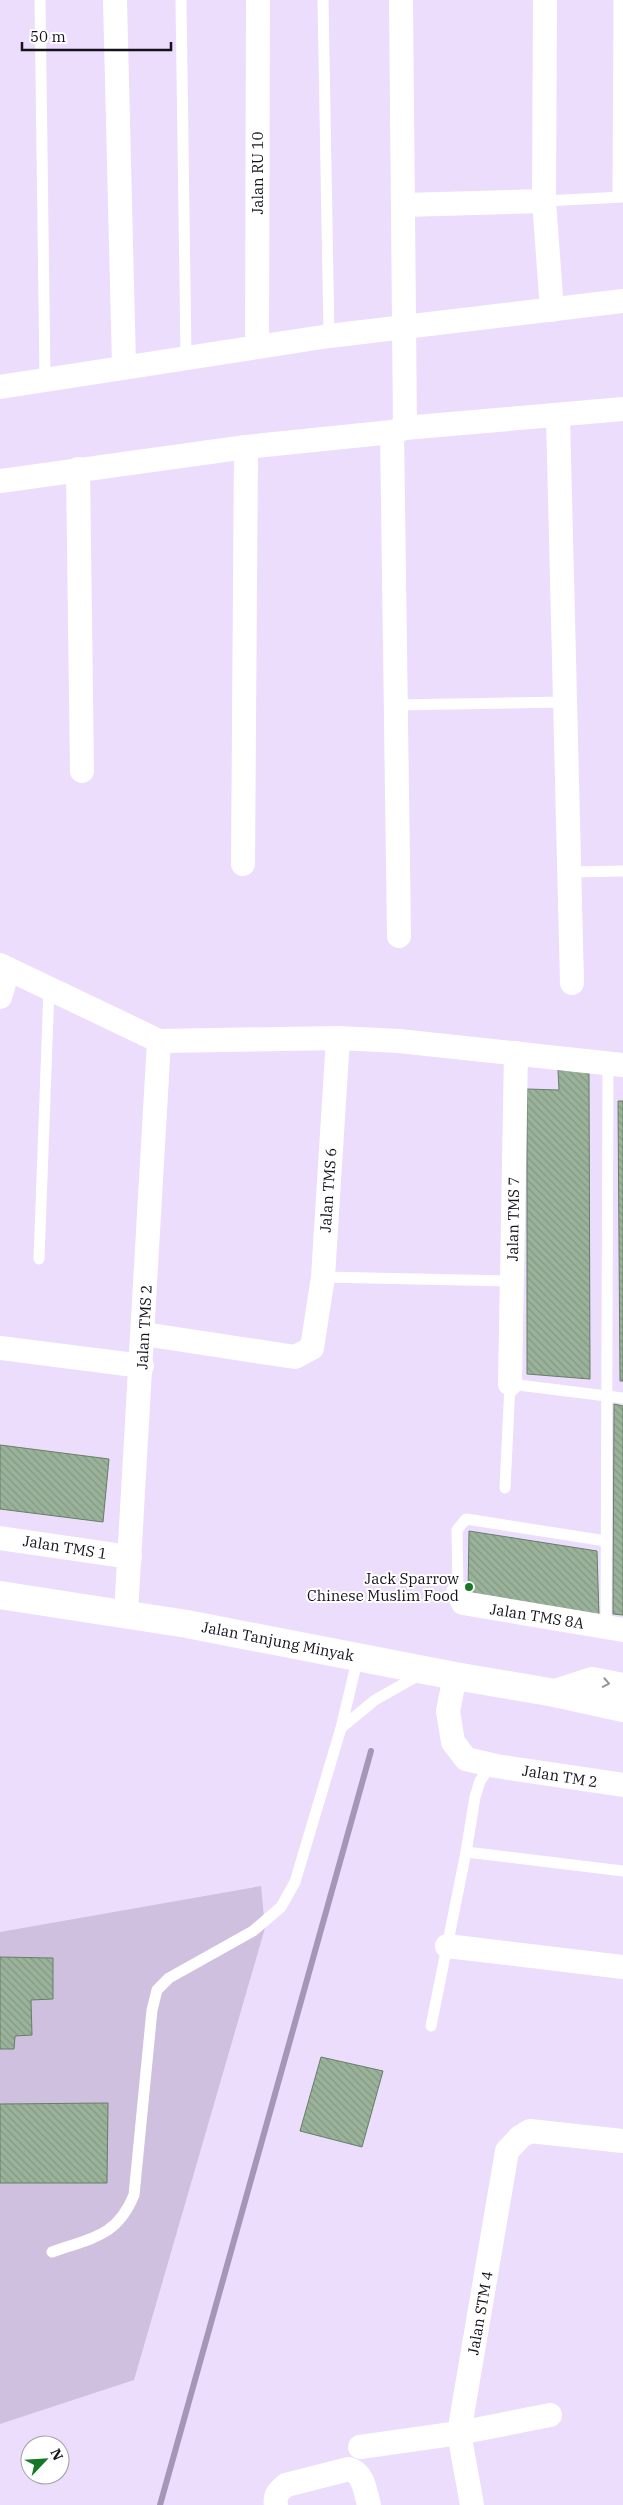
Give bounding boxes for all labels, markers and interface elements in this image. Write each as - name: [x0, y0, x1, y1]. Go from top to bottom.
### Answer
- scale bar: [22, 20, 171, 52]
- text: 50 m: [30, 27, 66, 46]
- street label: Jalan RU 10: [248, 131, 267, 215]
- street label: Jalan TMS 6: [316, 1147, 340, 1233]
- street label: Jalan TMS 7: [503, 1176, 523, 1262]
- street label: Jalan TMS 2: [132, 1284, 156, 1370]
- street label: Jalan TMS 1: [22, 1531, 108, 1563]
- place label: Jack Sparrow Chinese Muslim Food: [307, 1569, 459, 1605]
- marker: Jack Sparrow Chinese Muslim Food: [463, 1581, 475, 1593]
- street label: Jalan TMS 8A: [489, 1599, 586, 1633]
- street label: Jalan Tanjung Minyak: [200, 1617, 356, 1665]
- one-way arrow: [601, 1678, 610, 1688]
- street label: Jalan TM 2: [521, 1761, 599, 1791]
- street label: Jalan STM 4: [463, 2270, 497, 2356]
- north arrow: [20, 2435, 70, 2485]
- text: N: [46, 2446, 67, 2463]

